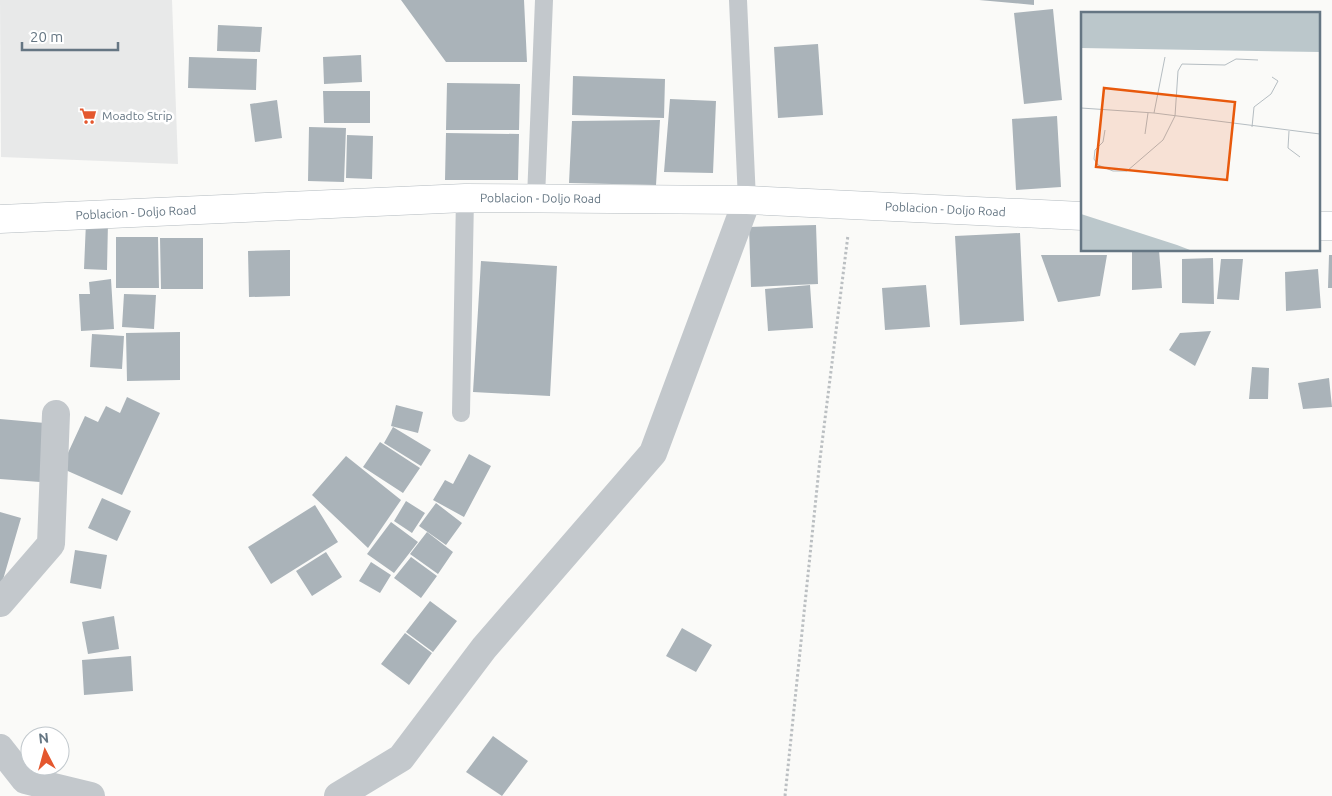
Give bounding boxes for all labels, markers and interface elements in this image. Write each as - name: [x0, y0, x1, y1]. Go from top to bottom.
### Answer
- inset map: [1081, 12, 1320, 251]
- scale bar: [22, 20, 119, 52]
- text: 20 m: [30, 28, 63, 45]
- supermarket icon: Moadto Strip: [78, 106, 98, 126]
- place label: Moadto Strip: [102, 109, 173, 122]
- street label: Poblacion - Doljo Road: [480, 191, 601, 205]
- street label: Poblacion - Doljo Road: [885, 200, 1006, 218]
- street label: Poblacion - Doljo Road: [75, 203, 197, 222]
- north arrow: [20, 726, 70, 776]
- text: N: [38, 730, 50, 747]

